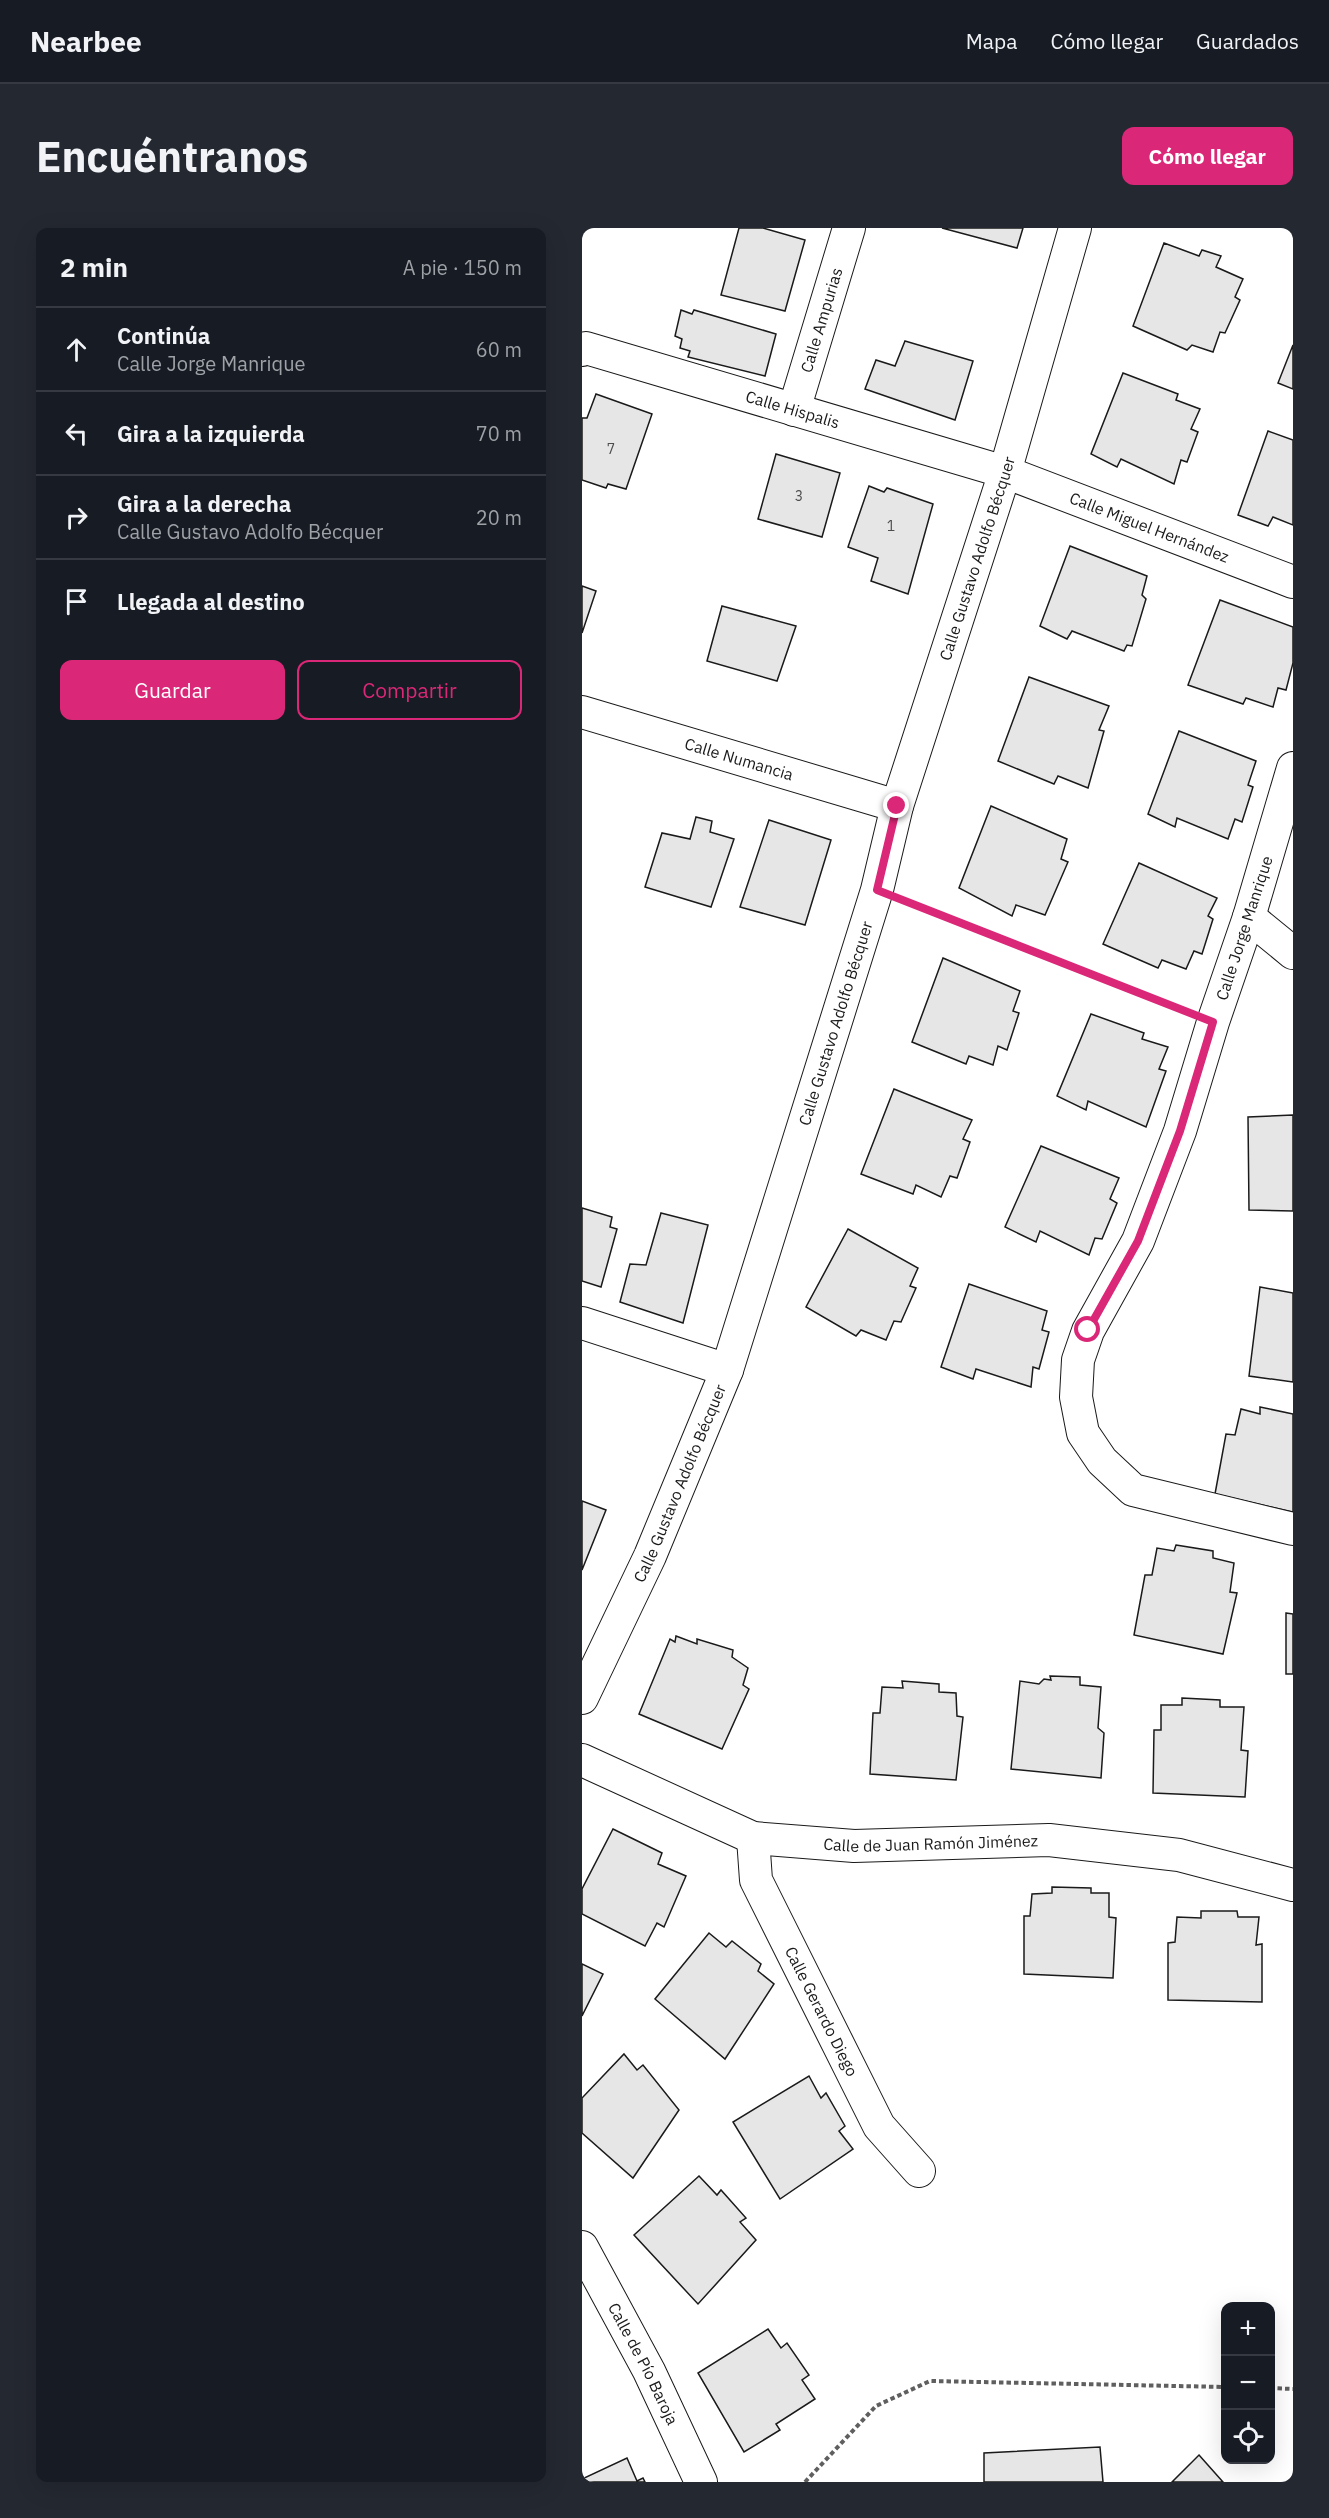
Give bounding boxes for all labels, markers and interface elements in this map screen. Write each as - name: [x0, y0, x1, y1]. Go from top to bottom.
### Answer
- text: Nearbee: [30, 23, 142, 60]
- text: Mapa: [966, 27, 1017, 55]
- text: Cómo llegar: [1050, 27, 1163, 55]
- text: Guardados: [1196, 27, 1299, 55]
- button: Cómo llegar: [1122, 127, 1293, 185]
- text: Encuéntranos: [36, 129, 308, 184]
- text: 2 min: [60, 250, 128, 284]
- text: A pie · 150 m: [403, 254, 522, 281]
- street label: Calle Ampurias: [796, 265, 846, 375]
- text: Continúa: [117, 321, 210, 350]
- icon: ahead: [60, 333, 93, 366]
- text: 60 m: [476, 336, 522, 363]
- text: Calle Jorge Manrique: [117, 350, 306, 377]
- street label: Calle Hispalis: [743, 386, 842, 432]
- icon: left: [60, 417, 93, 450]
- text: Gira a la izquierda: [117, 419, 305, 448]
- text: 70 m: [476, 420, 522, 447]
- house number: 7: [607, 440, 615, 458]
- street label: Calle Gustavo Adolfo Bécquer: [935, 454, 1019, 663]
- house number: 3: [795, 487, 803, 505]
- street label: Calle Miguel Hernández: [1067, 488, 1232, 567]
- text: Gira a la derecha: [117, 489, 291, 518]
- icon: right: [60, 501, 93, 534]
- text: 20 m: [476, 504, 522, 531]
- house number: 1: [887, 517, 895, 535]
- text: Calle Gustavo Adolfo Bécquer: [117, 518, 383, 545]
- icon: arrive: [60, 585, 93, 618]
- text: Llegada al destino: [117, 587, 305, 616]
- button: Guardar: [60, 660, 285, 720]
- button: Compartir: [297, 660, 522, 720]
- street label: Calle Numancia: [682, 733, 796, 785]
- route end: [883, 792, 909, 818]
- street label: Calle Jorge Manrique: [1211, 853, 1277, 1003]
- street label: Calle Gustavo Adolfo Bécquer: [794, 918, 877, 1128]
- route start: [1074, 1316, 1100, 1342]
- street label: Calle Gustavo Adolfo Bécquer: [629, 1381, 730, 1586]
- street label: Calle de Juan Ramón Jiménez: [823, 1830, 1038, 1856]
- street label: Calle Gerardo Diego: [781, 1943, 863, 2080]
- street label: Calle de Pío Baroja: [604, 2299, 683, 2428]
- map controls: [1221, 2302, 1275, 2464]
- button: +: [1221, 2302, 1275, 2356]
- button: −: [1221, 2356, 1275, 2410]
- button: locate: [1221, 2410, 1275, 2464]

